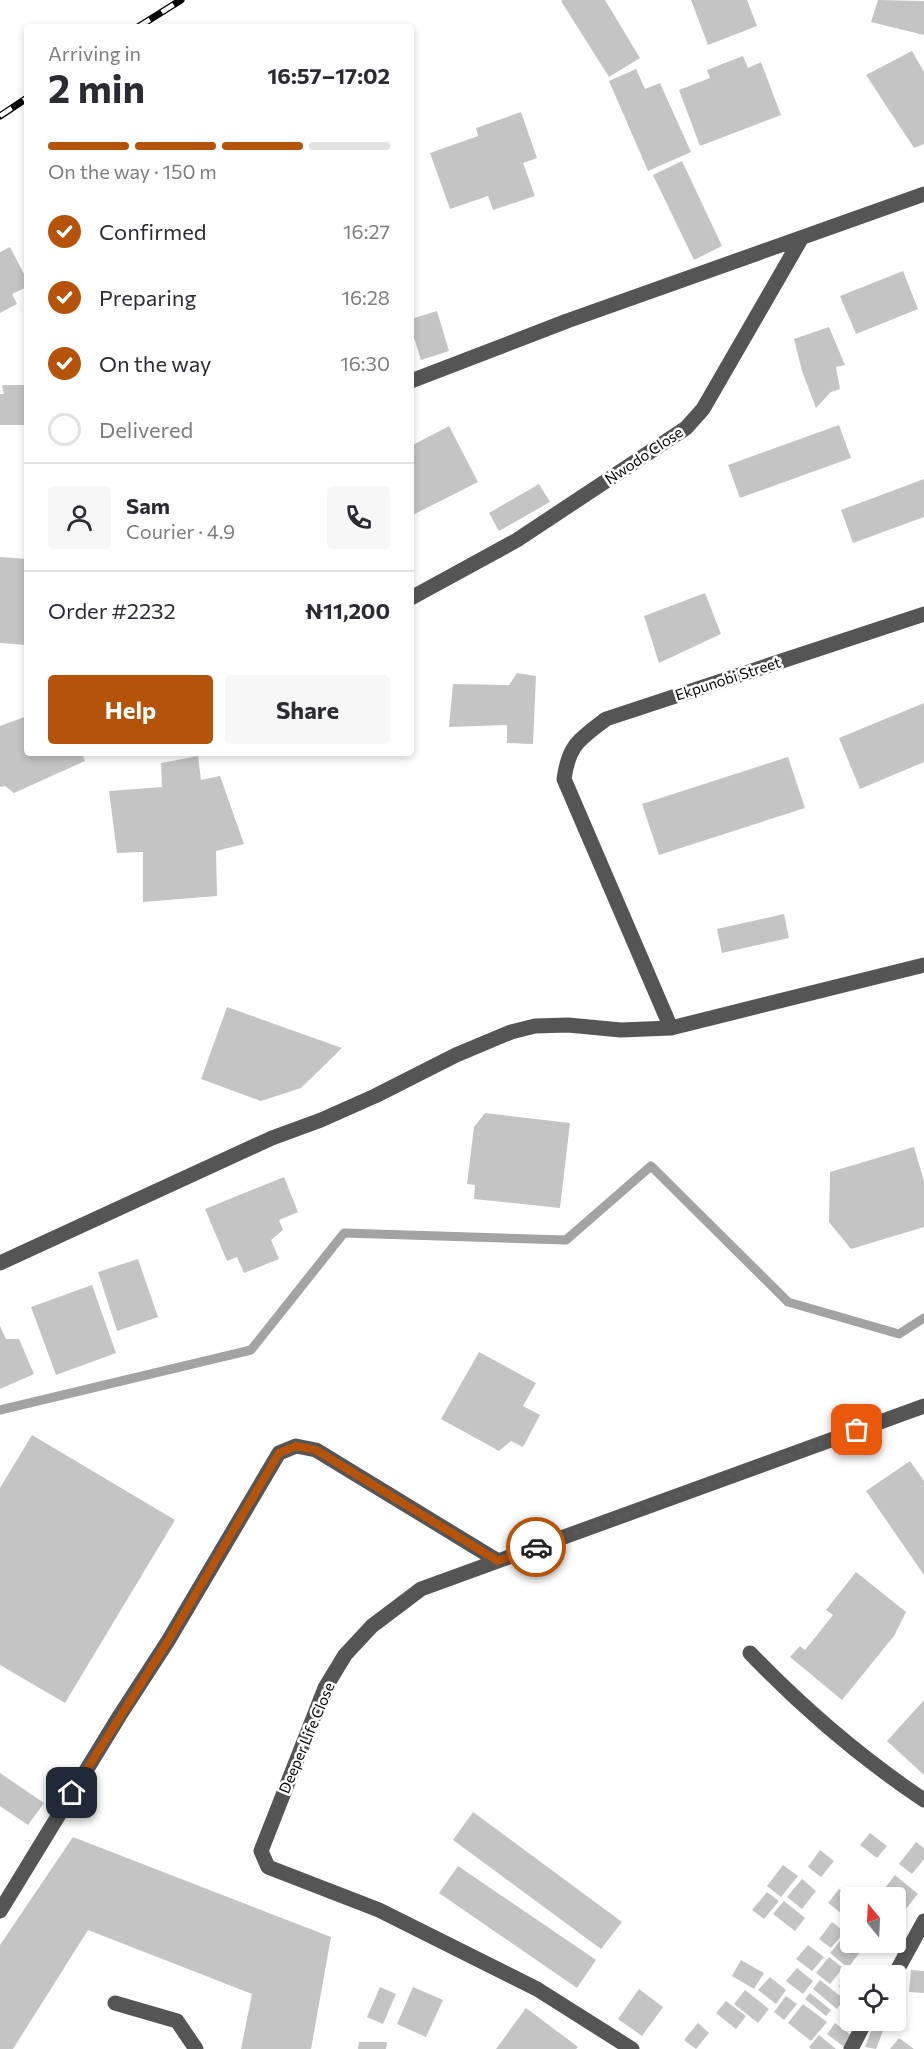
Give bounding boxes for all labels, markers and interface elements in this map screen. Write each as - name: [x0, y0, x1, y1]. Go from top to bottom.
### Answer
- text: Arriving in: [48, 41, 141, 65]
- text: 16:57–17:02: [267, 62, 390, 89]
- text: 2 min: [48, 63, 145, 111]
- text: On the way · 150 m: [48, 159, 217, 183]
- icon: check: [48, 215, 81, 248]
- text: Confirmed: [99, 218, 206, 245]
- text: 16:27: [343, 219, 390, 243]
- icon: check: [48, 281, 81, 314]
- text: Preparing: [99, 284, 196, 311]
- text: 16:28: [341, 285, 390, 309]
- icon: check: [48, 347, 81, 380]
- text: On the way: [99, 350, 211, 377]
- text: 16:30: [340, 351, 390, 375]
- text: Delivered: [99, 416, 193, 443]
- street label: Nwodo Close: [601, 422, 686, 488]
- button: person: [48, 486, 111, 549]
- button: phone: [327, 486, 390, 549]
- text: Sam: [126, 492, 170, 519]
- text: Courier · 4.9: [126, 519, 235, 543]
- text: Order #2232: [48, 597, 176, 624]
- text: ₦11,200: [305, 597, 390, 624]
- street label: Ekpunobi Street: [673, 653, 783, 704]
- button: Help: [48, 675, 213, 744]
- button: Share: [225, 675, 390, 744]
- pin: [831, 1404, 882, 1455]
- icon: bag: [840, 1413, 873, 1446]
- courier: [506, 1517, 566, 1577]
- icon: car: [520, 1531, 553, 1564]
- street label: Deeper Life Close: [275, 1679, 338, 1796]
- pin: [46, 1767, 97, 1818]
- icon: home: [55, 1776, 88, 1809]
- north arrow: [840, 1887, 906, 1953]
- map controls: [840, 1887, 906, 2031]
- button: locate: [840, 1965, 906, 2031]

